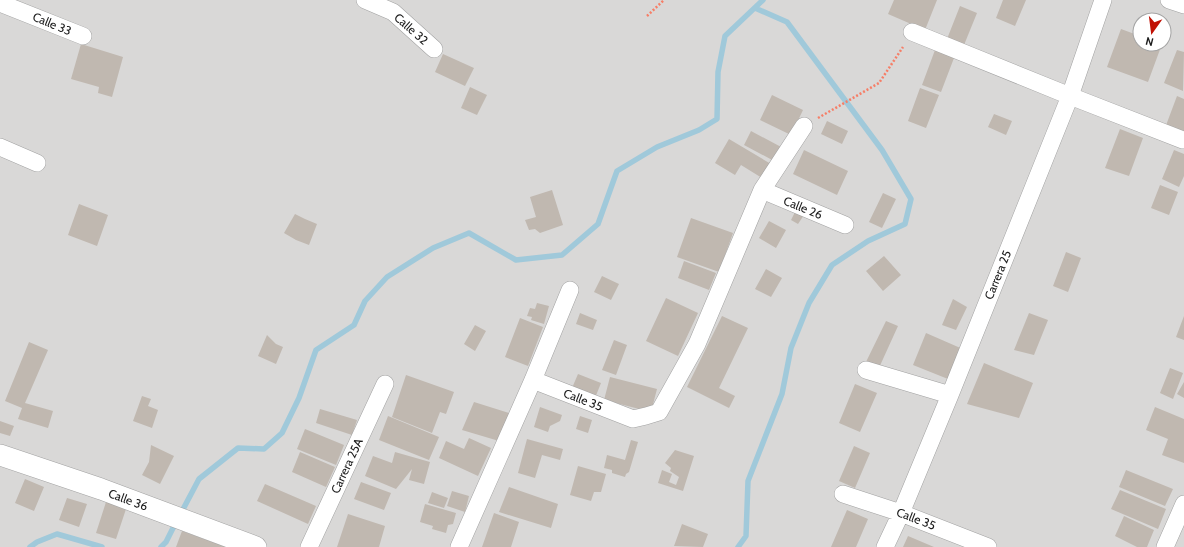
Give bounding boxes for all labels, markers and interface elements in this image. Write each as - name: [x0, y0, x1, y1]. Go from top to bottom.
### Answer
- street label: Calle 33: [31, 9, 74, 38]
- street label: Calle 32: [391, 10, 431, 48]
- north arrow: [1132, 12, 1172, 52]
- text: N: [1144, 34, 1155, 49]
- street label: Calle 26: [782, 193, 825, 222]
- street label: Carrera 25: [981, 248, 1014, 302]
- street label: Calle 35: [562, 385, 605, 414]
- street label: Carrera 25A: [327, 435, 366, 496]
- street label: Calle 36: [106, 485, 150, 514]
- street label: Calle 35: [895, 504, 938, 533]

